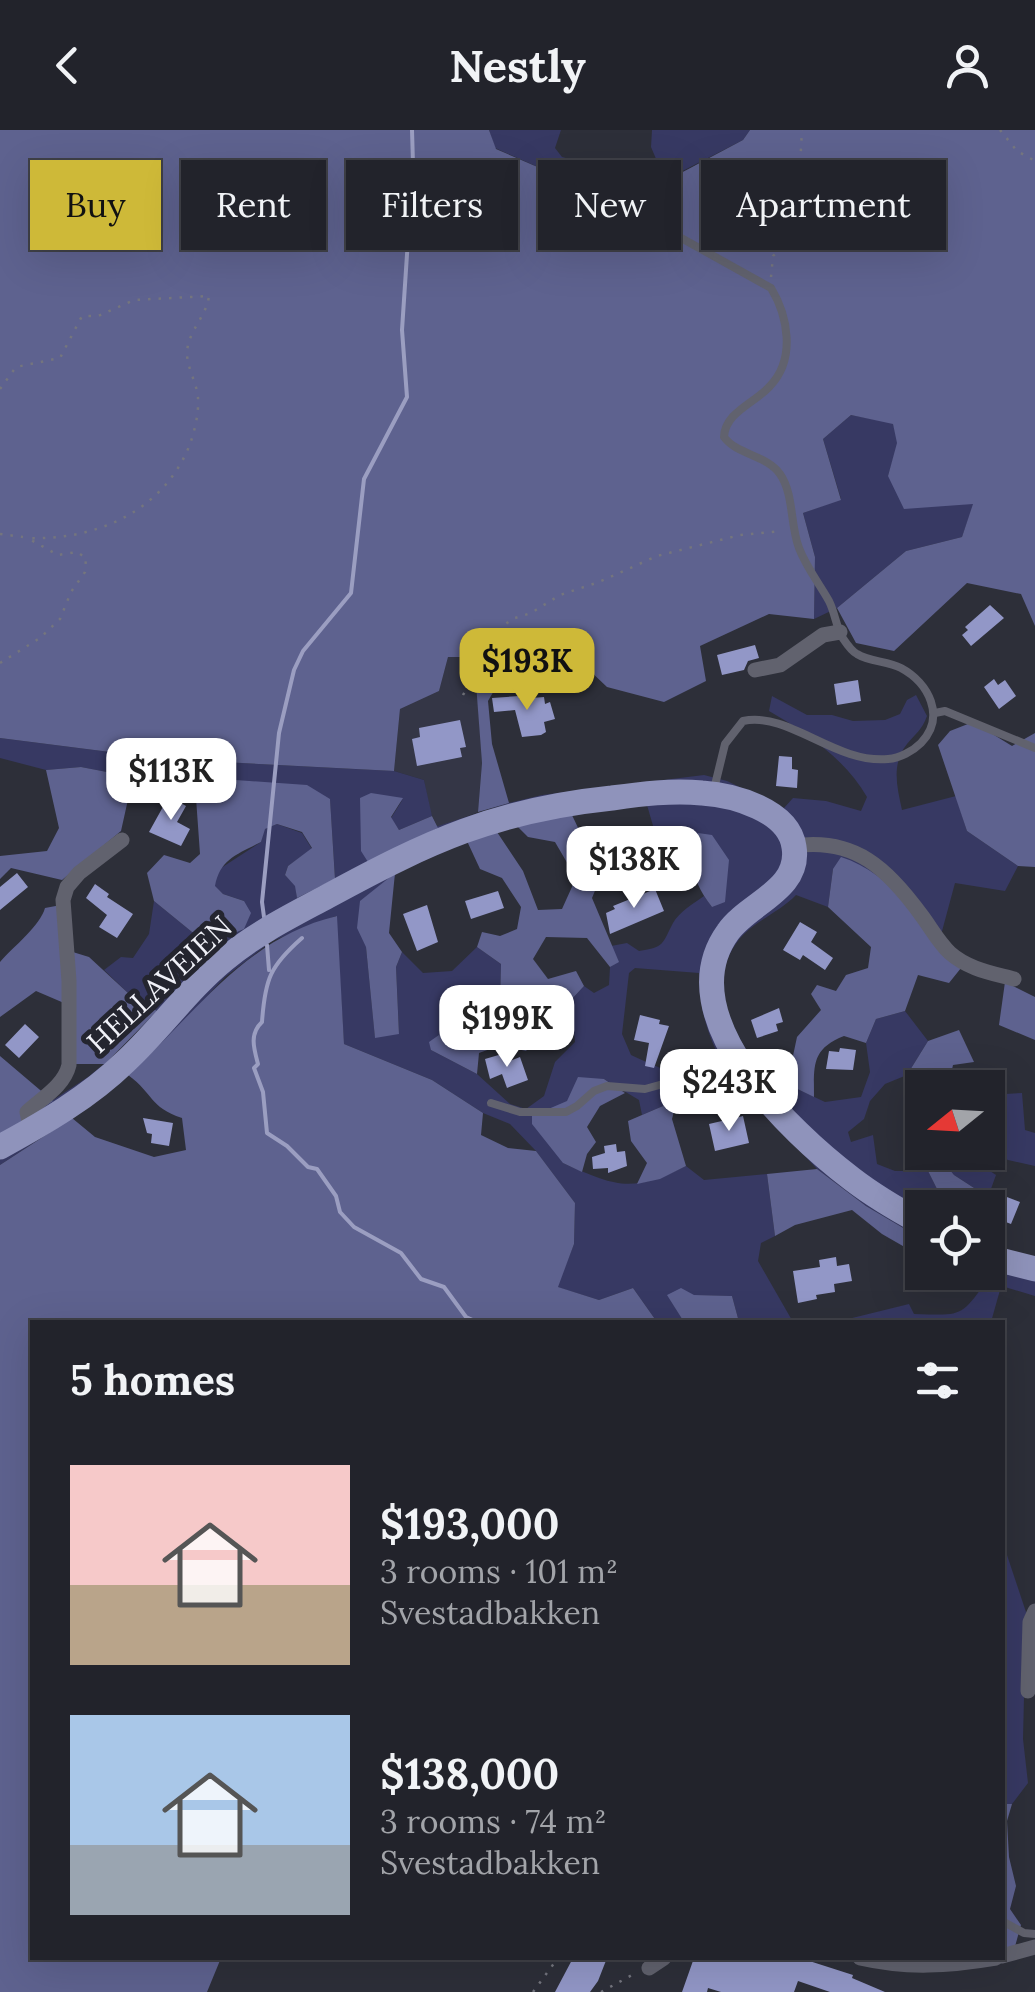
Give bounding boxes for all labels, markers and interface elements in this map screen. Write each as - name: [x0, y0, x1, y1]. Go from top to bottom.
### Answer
- text: Nestly: [449, 37, 586, 94]
- icon: back: [40, 38, 95, 93]
- icon: person: [940, 38, 995, 93]
- chip: Buy: [30, 160, 161, 250]
- chip: Rent: [181, 160, 326, 250]
- chip: Filters: [346, 160, 518, 250]
- chip: New: [538, 160, 681, 250]
- chip: Apartment: [701, 160, 946, 250]
- pin: $193K: [457, 628, 597, 713]
- text: $193K: [482, 640, 572, 681]
- pin: $113K: [101, 738, 241, 823]
- text: $113K: [128, 750, 214, 791]
- pin: $138K: [564, 826, 704, 911]
- text: $138K: [589, 838, 679, 879]
- street label: HELLAVEIEN: [79, 907, 239, 1061]
- pin: $199K: [437, 985, 577, 1070]
- text: $199K: [461, 997, 553, 1038]
- pin: $243K: [659, 1049, 799, 1134]
- text: $243K: [682, 1061, 776, 1102]
- north arrow: [905, 1070, 1005, 1170]
- map controls: [905, 1070, 1005, 1290]
- button: locate: [905, 1190, 1005, 1290]
- text: 5 homes: [70, 1353, 235, 1407]
- icon: filters: [910, 1353, 965, 1408]
- text: $193,000: [380, 1497, 559, 1551]
- icon: home: [150, 1505, 270, 1625]
- text: 3 rooms · 101 m²: [380, 1551, 618, 1592]
- text: Svestadbakken: [380, 1592, 600, 1633]
- text: $138,000: [380, 1747, 559, 1801]
- icon: home: [150, 1755, 270, 1875]
- text: 3 rooms · 74 m²: [380, 1801, 607, 1842]
- text: Svestadbakken: [380, 1842, 600, 1883]

